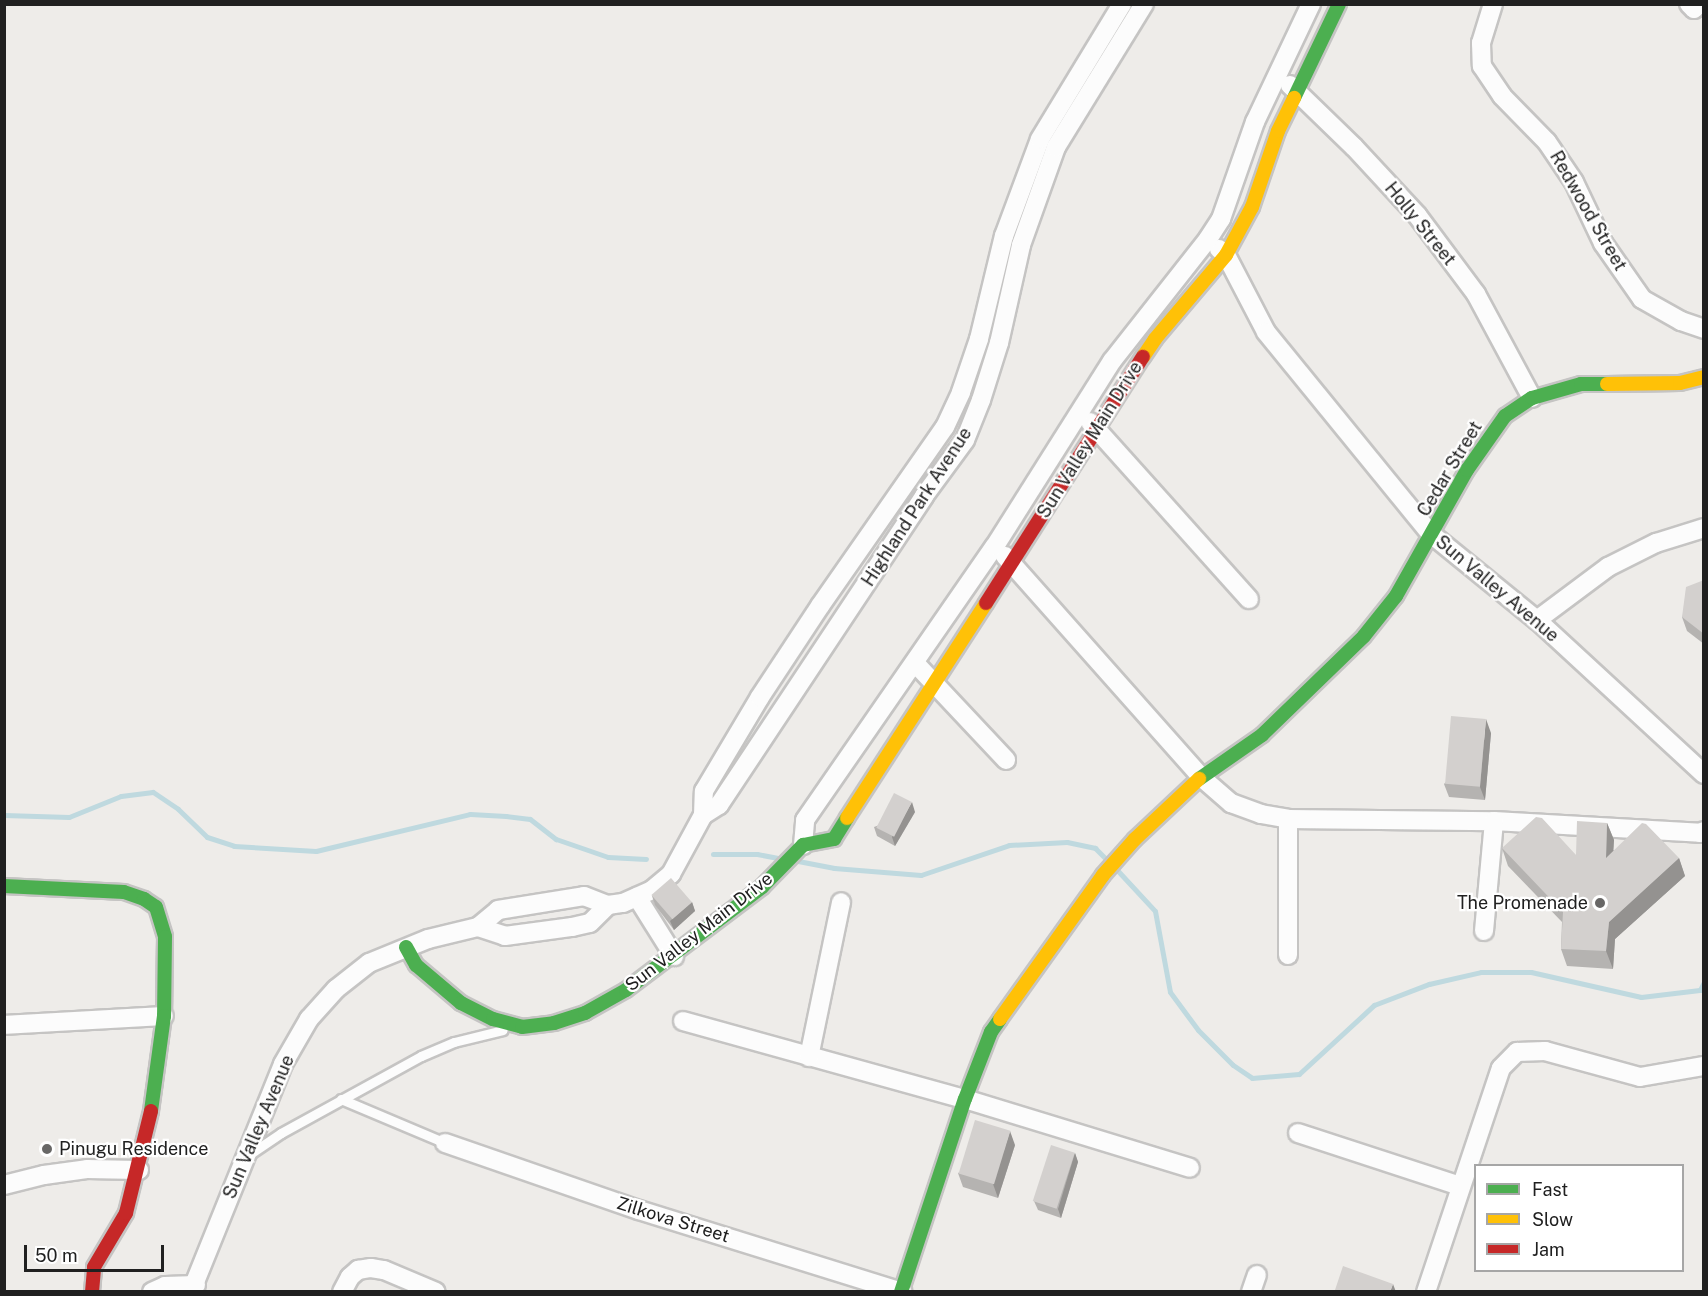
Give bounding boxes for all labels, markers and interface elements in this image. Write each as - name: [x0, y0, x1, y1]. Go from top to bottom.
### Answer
- street label: Redwood Street: [1545, 147, 1631, 275]
- street label: Holly Street: [1380, 178, 1460, 270]
- street label: Sun Valley Main Drive: [1033, 357, 1147, 523]
- street label: Cedar Street: [1413, 417, 1487, 521]
- street label: Highland Park Avenue: [858, 423, 976, 591]
- street label: Sun Valley Avenue: [1431, 531, 1563, 647]
- street label: Sun Valley Main Drive: [621, 868, 777, 996]
- place label: The Promenade: [1457, 892, 1588, 914]
- marker: The Promenade: [1593, 896, 1607, 910]
- street label: Sun Valley Avenue: [219, 1052, 299, 1202]
- place label: Pinugu Residence: [59, 1138, 208, 1160]
- marker: Pinugu Residence: [40, 1142, 54, 1156]
- legend: [1474, 1164, 1684, 1272]
- text: Fast: [1532, 1179, 1568, 1200]
- street label: Zilkova Street: [614, 1193, 732, 1247]
- text: Slow: [1532, 1209, 1573, 1230]
- scale bar: [27, 1233, 166, 1271]
- text: Jam: [1532, 1239, 1565, 1260]
- text: 50 m: [35, 1245, 78, 1266]

